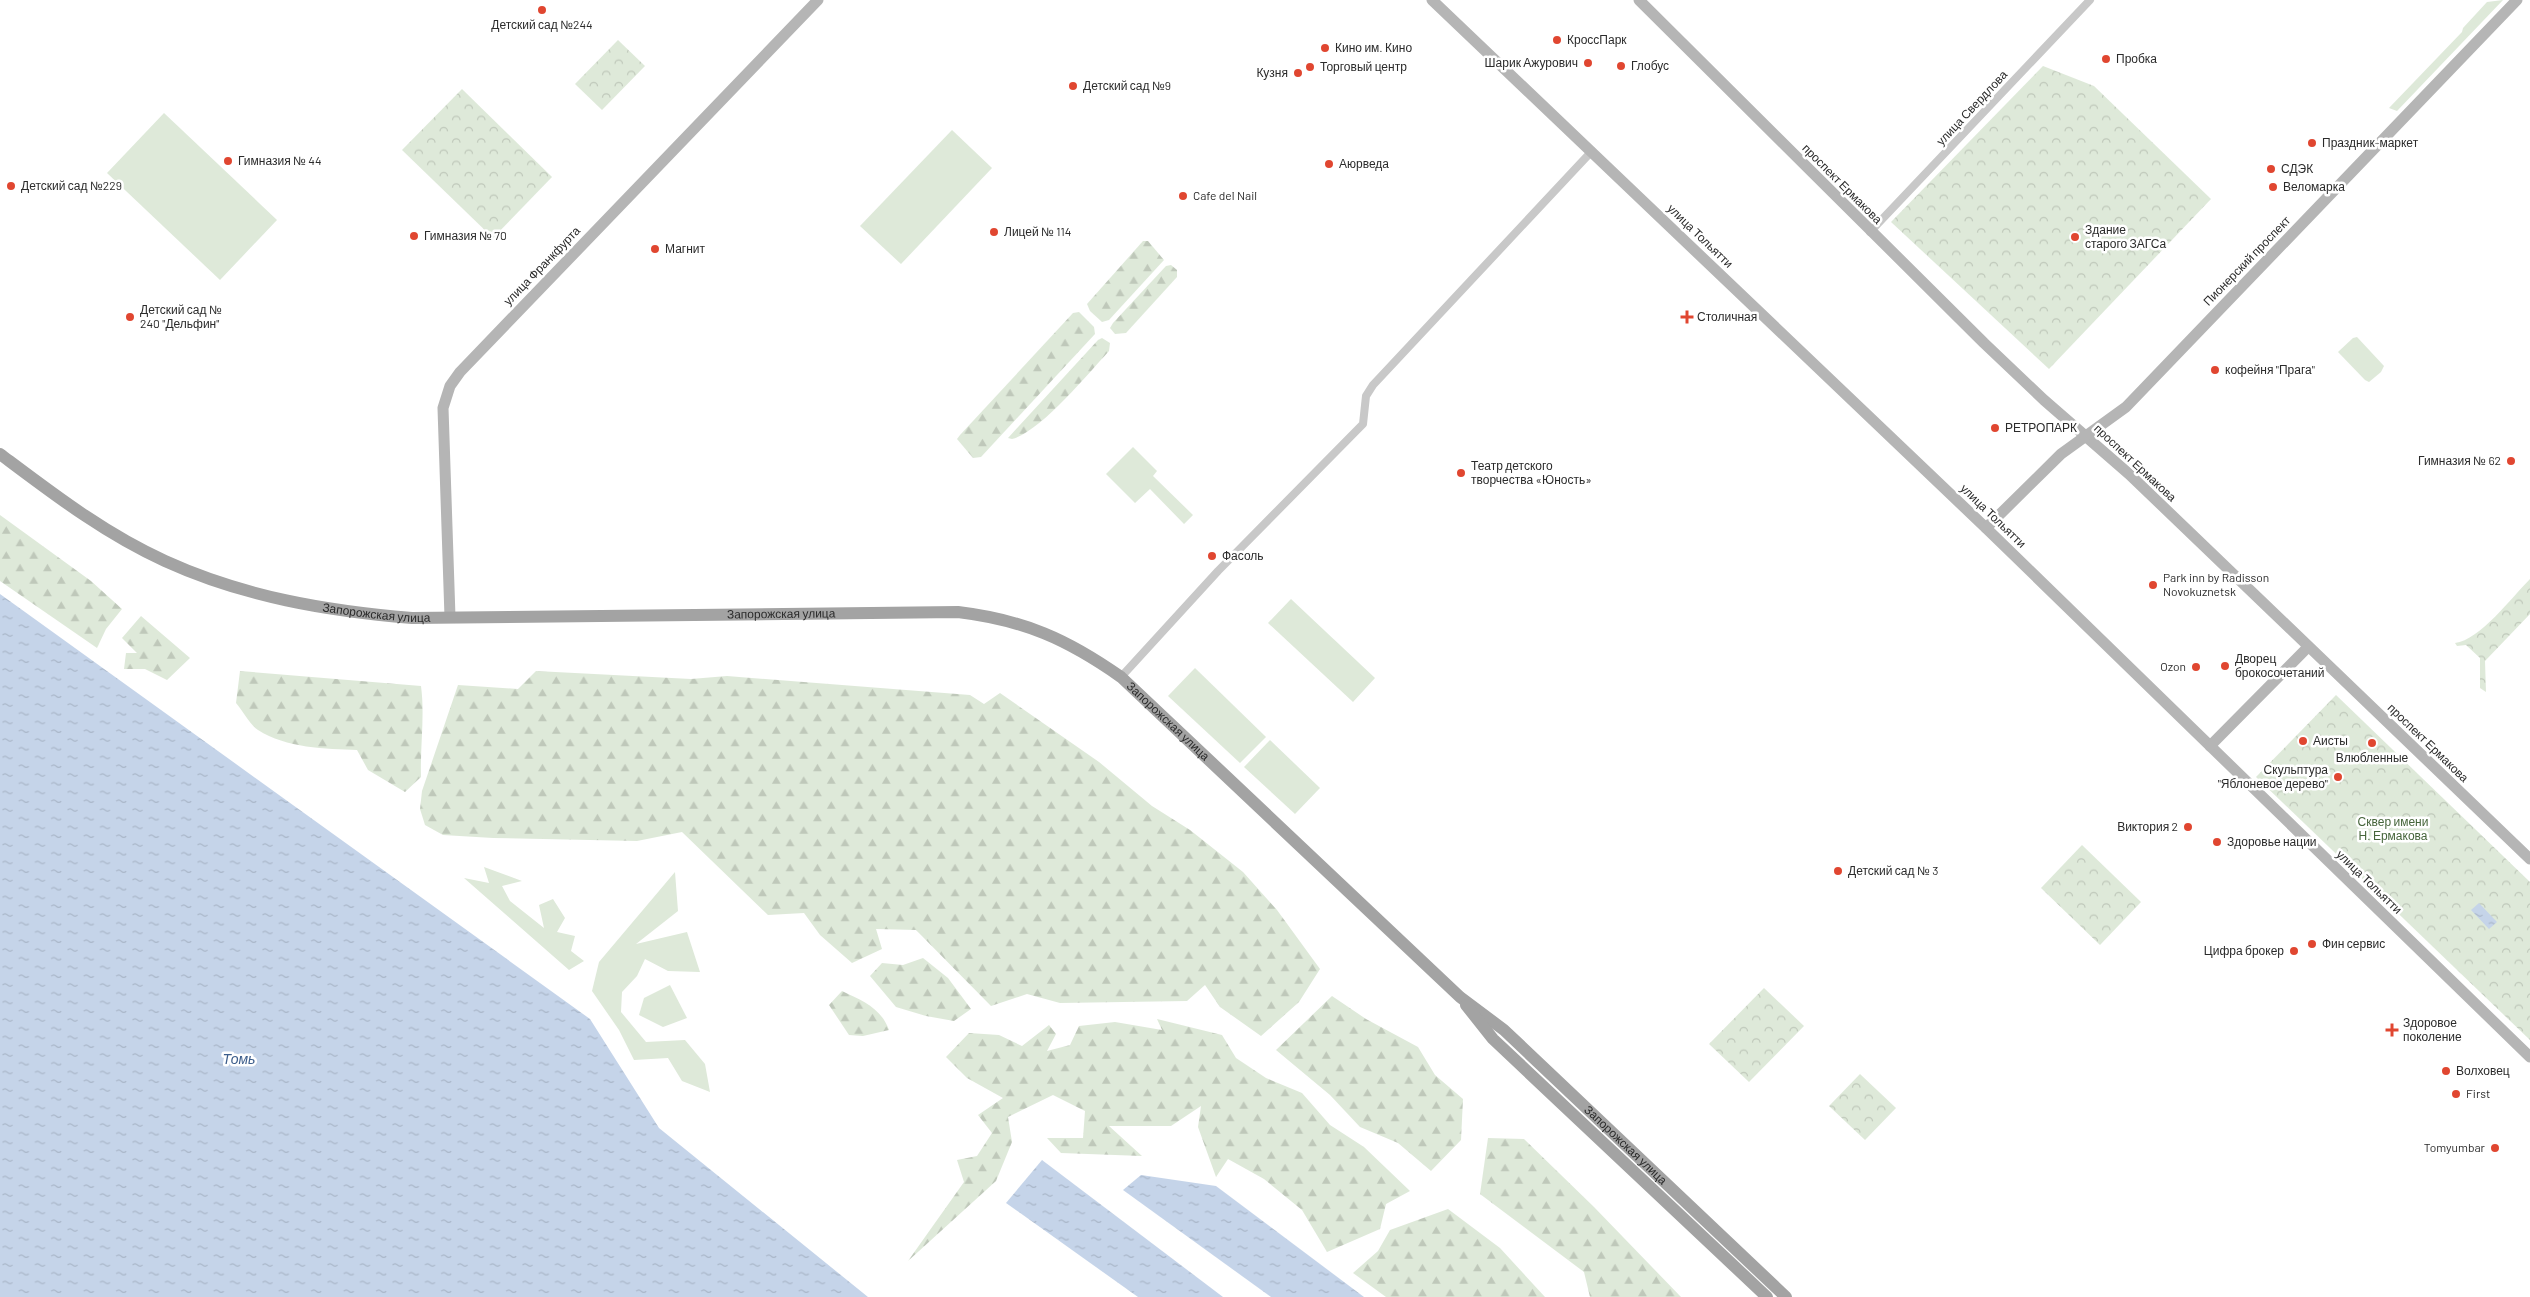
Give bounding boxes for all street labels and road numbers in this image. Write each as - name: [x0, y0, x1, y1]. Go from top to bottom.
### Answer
- street label: улица Свердлова: [1933, 67, 2010, 148]
- street label: проспект Ермакова: [1799, 141, 1886, 227]
- street label: улица Тольятти: [1664, 200, 1736, 271]
- street label: Пионерский проспект: [2200, 212, 2294, 309]
- street label: улица Франкфурта: [500, 223, 583, 308]
- street label: проспект Ермакова: [2091, 421, 2180, 505]
- street label: улица Тольятти: [1957, 480, 2029, 551]
- street label: Запорожская улица: [322, 599, 431, 625]
- street label: Запорожская улица: [727, 605, 836, 621]
- street label: Запорожская улица: [1124, 678, 1213, 763]
- street label: проспект Ермакова: [2385, 700, 2472, 785]
- street label: улица Тольятти: [2333, 846, 2405, 917]
- street label: Запорожская улица: [1582, 1102, 1671, 1187]

